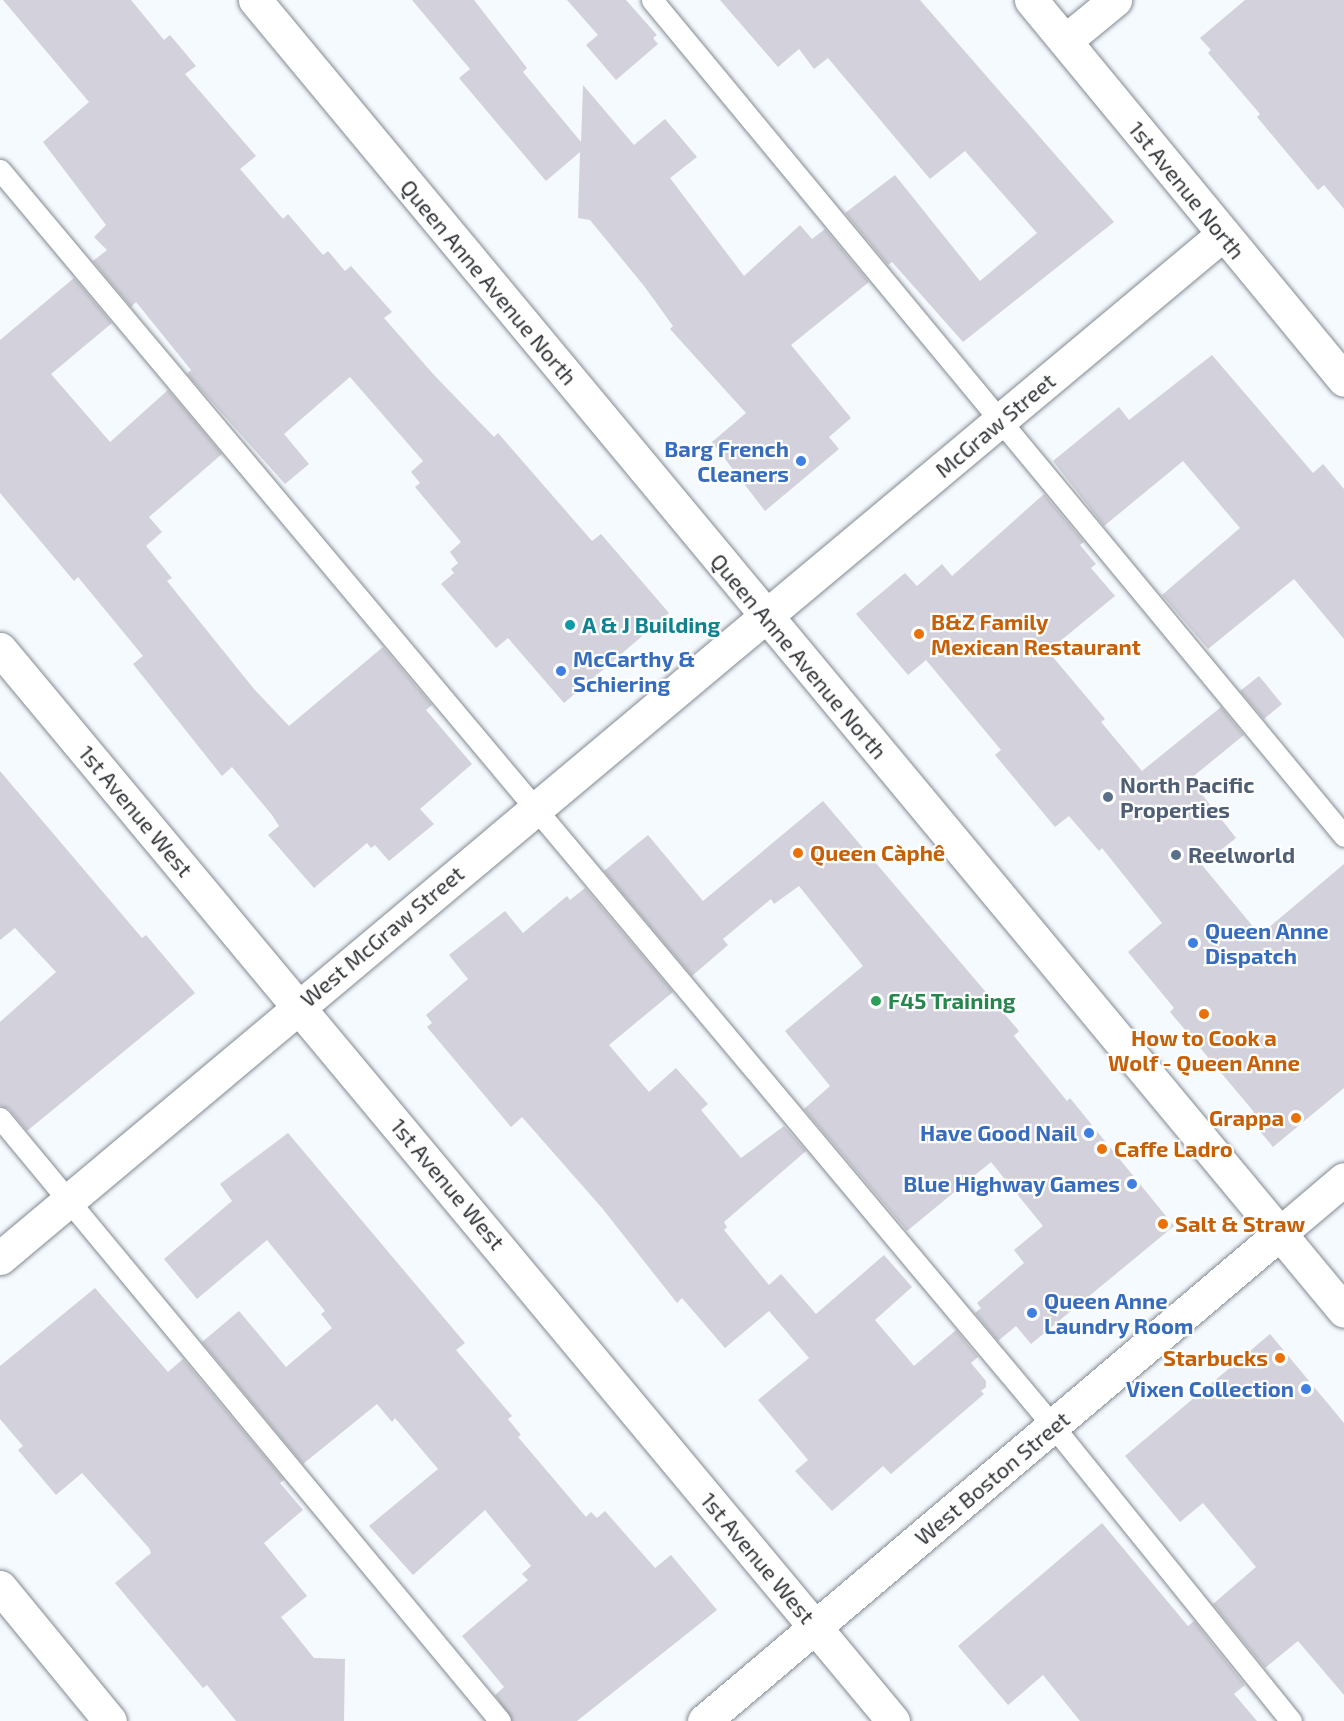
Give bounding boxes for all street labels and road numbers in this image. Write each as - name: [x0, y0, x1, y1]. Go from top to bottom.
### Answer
- street label: 1st Avenue North: [1123, 116, 1251, 264]
- street label: Queen Anne Avenue North: [395, 173, 583, 391]
- street label: McGraw Street: [929, 367, 1061, 483]
- street label: Queen Anne Avenue North: [705, 547, 893, 765]
- street label: 1st Avenue West: [73, 740, 199, 882]
- street label: West McGraw Street: [295, 860, 469, 1012]
- street label: 1st Avenue West: [385, 1113, 511, 1255]
- street label: West Boston Street: [909, 1406, 1075, 1550]
- street label: 1st Avenue West: [695, 1487, 821, 1629]

